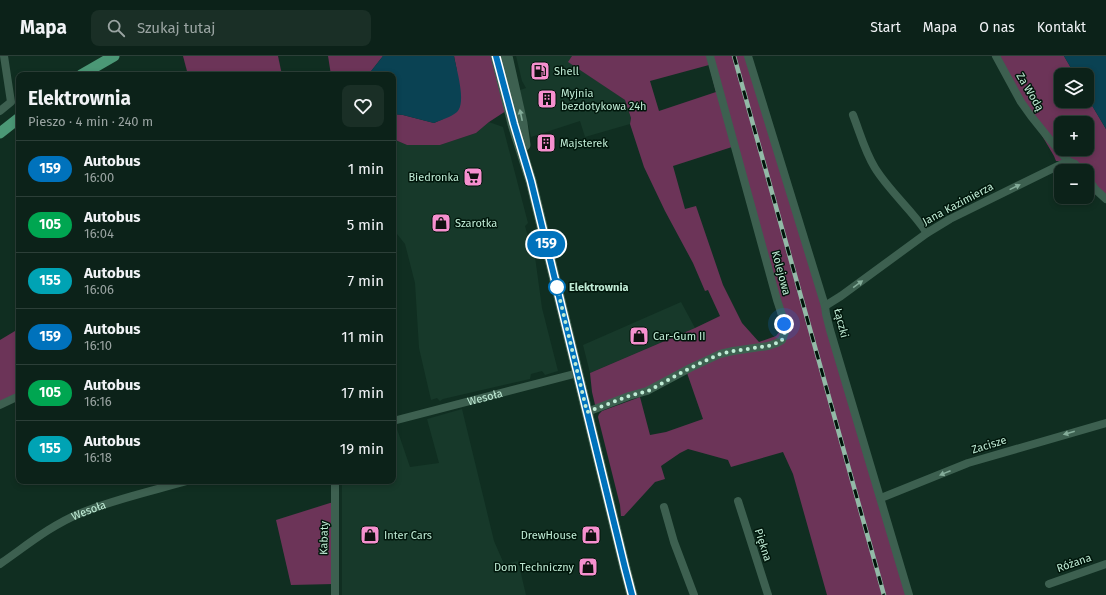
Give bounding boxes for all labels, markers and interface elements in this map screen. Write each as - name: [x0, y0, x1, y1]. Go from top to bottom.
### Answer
- search box: [91, 10, 371, 46]
- text: Mapa: [20, 16, 67, 39]
- icon: search: [105, 17, 127, 39]
- text: Szukaj tutaj: [137, 19, 215, 37]
- text: Start: [870, 19, 901, 36]
- text: Mapa: [923, 19, 957, 36]
- text: O nas: [979, 19, 1015, 36]
- text: Kontakt: [1037, 19, 1086, 36]
- fuel station icon: Shell: [529, 60, 551, 82]
- place label: Shell: [554, 65, 579, 78]
- map controls: [1054, 68, 1094, 204]
- button: layers: [1054, 68, 1094, 108]
- street label: Za Wodą: [1013, 70, 1047, 114]
- button: heart: [342, 85, 384, 127]
- text: Elektrownia: [28, 87, 131, 110]
- place label: Myjnia bezdotykowa 24h: [561, 87, 647, 113]
- building icon: Myjnia bezdotykowa 24h: [536, 88, 558, 110]
- one-way arrow: [517, 109, 523, 122]
- text: Pieszo · 4 min · 240 m: [28, 114, 153, 129]
- button: +: [1054, 116, 1094, 156]
- building icon: Majsterek: [535, 132, 557, 154]
- place label: Majsterek: [560, 137, 608, 150]
- text: Autobus: [84, 152, 141, 170]
- text: 159: [39, 160, 61, 177]
- text: 1 min: [348, 160, 384, 178]
- button: −: [1054, 164, 1094, 204]
- supermarket icon: Biedronka: [462, 166, 484, 188]
- text: 16:00: [84, 170, 114, 185]
- place label: Biedronka: [408, 171, 459, 184]
- street label: Jana Kazimierza: [920, 180, 996, 228]
- one-way arrow: [1009, 184, 1021, 190]
- text: Autobus: [84, 208, 141, 226]
- shop icon: Szarotka: [430, 212, 452, 234]
- text: 105: [39, 216, 61, 233]
- text: 5 min: [347, 216, 384, 234]
- place label: Szarotka: [455, 217, 497, 230]
- text: 16:04: [84, 226, 114, 241]
- line badge: 159: [523, 231, 569, 257]
- text: 159: [535, 235, 557, 252]
- street label: Kolejowa: [769, 250, 793, 297]
- text: Autobus: [84, 264, 141, 282]
- text: 155: [39, 272, 61, 289]
- text: 7 min: [347, 272, 384, 290]
- marker: Elektrownia: [548, 278, 566, 296]
- one-way arrow: [852, 280, 863, 289]
- place label: Elektrownia: [569, 281, 629, 294]
- text: 16:06: [84, 282, 114, 297]
- street label: Łączki: [831, 307, 851, 339]
- your location: [774, 314, 794, 334]
- text: Autobus: [84, 320, 141, 338]
- shop icon: Car-Gum II: [628, 325, 650, 347]
- text: 159: [39, 328, 61, 345]
- text: 11 min: [341, 328, 384, 346]
- place label: Car-Gum II: [653, 330, 706, 343]
- text: 16:10: [84, 338, 112, 353]
- text: Autobus: [84, 376, 141, 394]
- text: 105: [39, 384, 61, 401]
- text: 17 min: [341, 384, 384, 402]
- street label: Wesoła: [466, 386, 504, 408]
- text: 16:16: [84, 394, 112, 409]
- one-way arrow: [1062, 431, 1075, 437]
- text: Autobus: [84, 432, 141, 450]
- street label: Zacisze: [970, 434, 1008, 456]
- text: 155: [39, 440, 61, 457]
- text: 19 min: [340, 440, 384, 458]
- text: 16:18: [84, 450, 112, 465]
- one-way arrow: [938, 470, 950, 476]
- street label: Wesoła: [69, 498, 107, 523]
- street label: Kabaty: [317, 520, 331, 555]
- shop icon: Inter Cars: [359, 524, 381, 546]
- shop icon: DrewHouse: [580, 524, 602, 546]
- street label: Piękna: [752, 527, 774, 563]
- place label: Inter Cars: [384, 529, 432, 542]
- place label: DrewHouse: [521, 529, 577, 542]
- street label: Różana: [1055, 551, 1093, 575]
- shop icon: Dom Techniczny: [577, 556, 599, 578]
- place label: Dom Techniczny: [494, 561, 575, 574]

